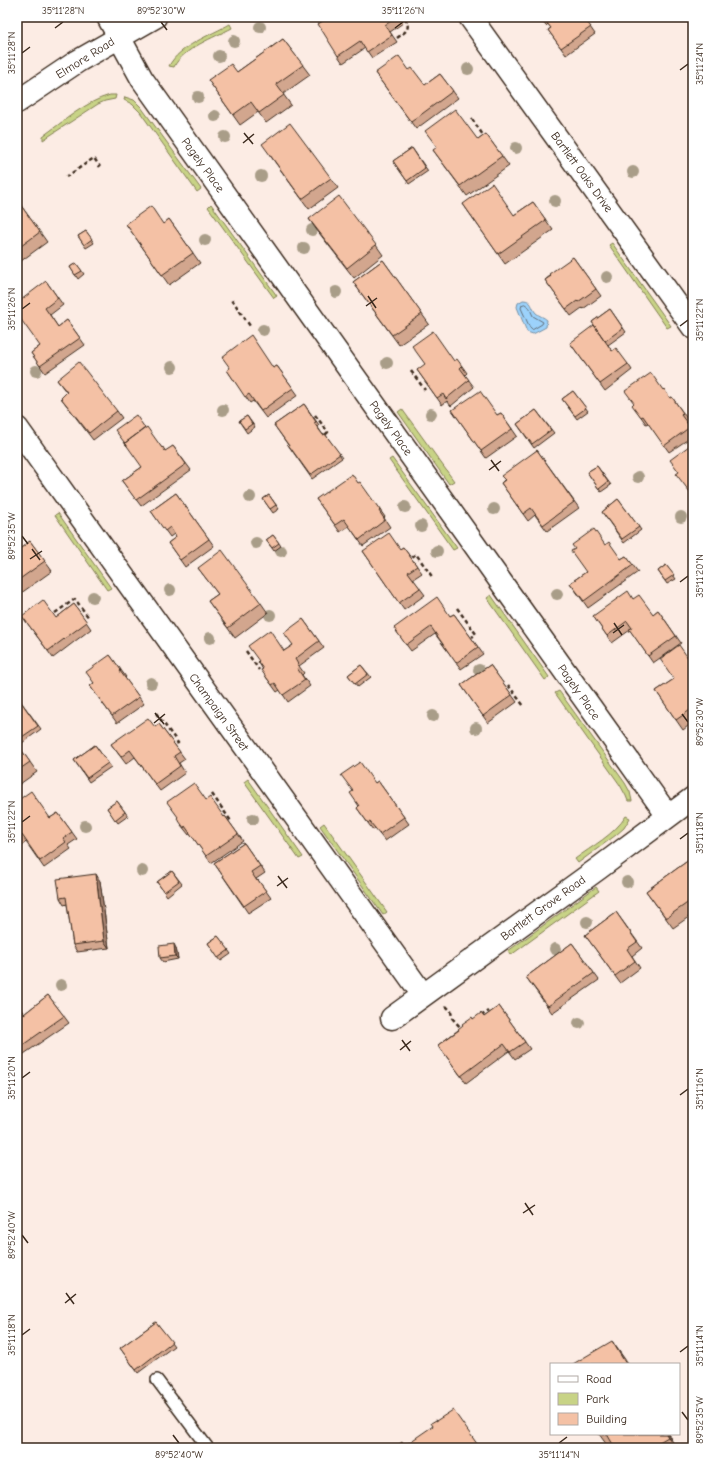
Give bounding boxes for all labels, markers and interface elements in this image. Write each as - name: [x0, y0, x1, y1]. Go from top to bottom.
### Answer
- text: 35°11'28"N: [42, 5, 84, 17]
- text: 89°52'30"W: [137, 5, 185, 17]
- text: 35°11'26"N: [382, 5, 424, 17]
- text: 35°11'28"N: [6, 32, 18, 74]
- street label: Elmore Road: [53, 34, 117, 82]
- text: 35°11'24"N: [694, 43, 706, 85]
- street label: Bartlett Oaks Drive: [548, 129, 616, 215]
- street label: Pagely Place: [178, 135, 228, 195]
- text: 35°11'26"N: [6, 288, 18, 330]
- text: 35°11'22"N: [694, 299, 706, 341]
- street label: Pagely Place: [366, 398, 416, 458]
- text: 89°52'35"W: [6, 512, 18, 560]
- text: 35°11'20"N: [694, 554, 706, 598]
- street label: Pagely Place: [555, 662, 603, 722]
- street label: Champaign Street: [186, 671, 252, 754]
- text: 89°52'30"W: [694, 698, 706, 746]
- text: 35°11'22"N: [6, 801, 18, 843]
- text: 35°11'18"N: [694, 812, 706, 854]
- street label: Bartlett Grove Road: [498, 873, 588, 943]
- text: 35°11'20"N: [6, 1056, 18, 1100]
- text: 35°11'16"N: [694, 1068, 706, 1110]
- text: 89°52'40"W: [6, 1211, 18, 1259]
- text: 35°11'18"N: [6, 1314, 18, 1356]
- text: 35°11'14"N: [694, 1326, 706, 1366]
- legend: [550, 1363, 680, 1435]
- text: Road: [586, 1372, 612, 1386]
- text: Park: [586, 1392, 609, 1406]
- text: 89°52'35"W: [694, 1396, 706, 1444]
- text: Building: [586, 1412, 627, 1426]
- text: 89°52'40"W: [155, 1449, 203, 1461]
- text: 35°11'14"N: [539, 1449, 579, 1461]

